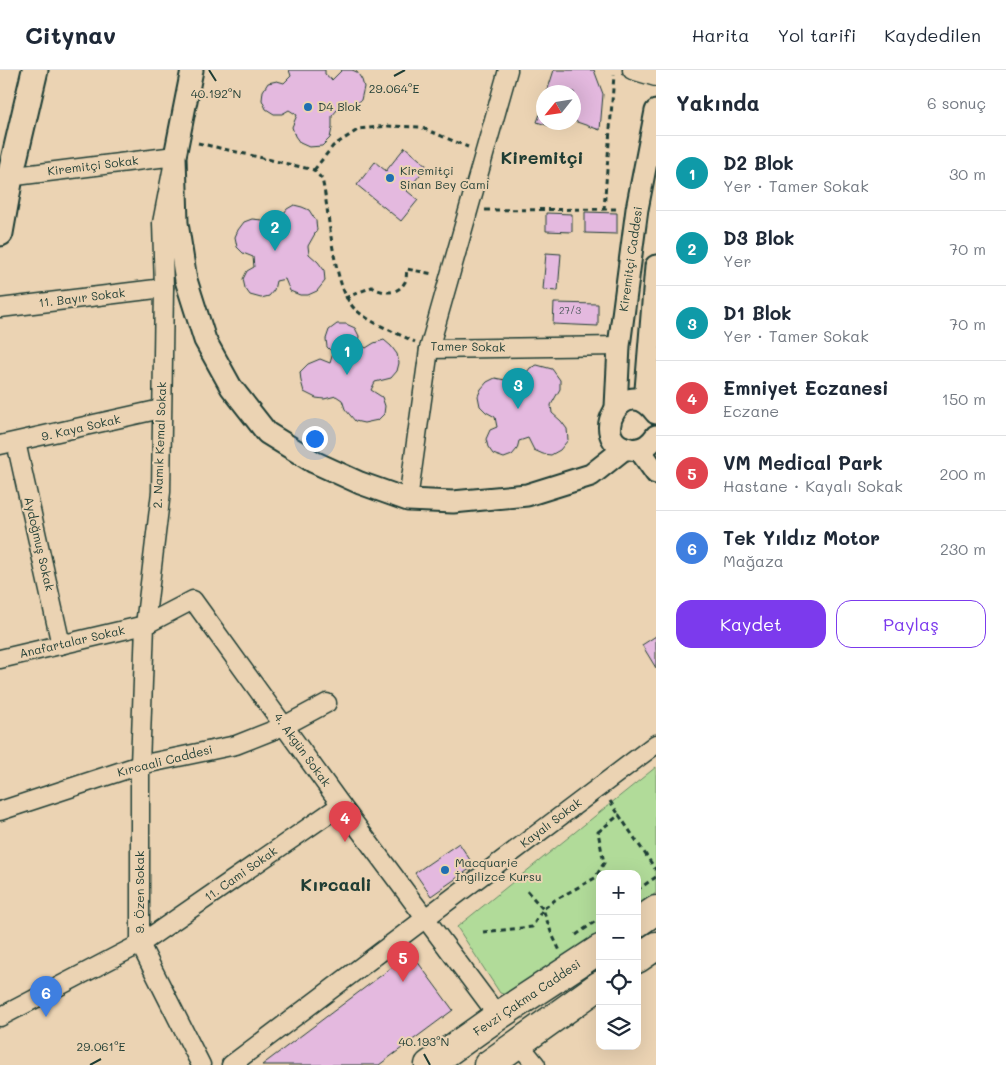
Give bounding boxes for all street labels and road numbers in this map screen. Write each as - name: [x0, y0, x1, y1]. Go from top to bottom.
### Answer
- street label: Kiremitçi Sokak: [46, 151, 139, 179]
- street label: Kiremitçi Caddesi: [615, 205, 645, 312]
- street label: 11. Bayır Sokak: [38, 284, 126, 310]
- street label: Tamer Sokak: [430, 337, 506, 355]
- street label: 2. Namık Kemal Sokak: [149, 381, 169, 509]
- street label: 9. Kaya Sokak: [40, 410, 122, 444]
- street label: Aydoğmuş Sokak: [21, 495, 59, 592]
- street label: Anafartalar Sokak: [17, 621, 126, 661]
- street label: 4. Akgün Sokak: [271, 709, 335, 789]
- street label: Kırcaali Caddesi: [115, 740, 214, 780]
- street label: Kayalı Sokak: [516, 794, 584, 851]
- street label: 11. Cami Sokak: [201, 842, 280, 904]
- street label: 9. Özen Sokak: [131, 851, 147, 933]
- street label: Fevzi Çakma Caddesi: [470, 955, 583, 1039]

